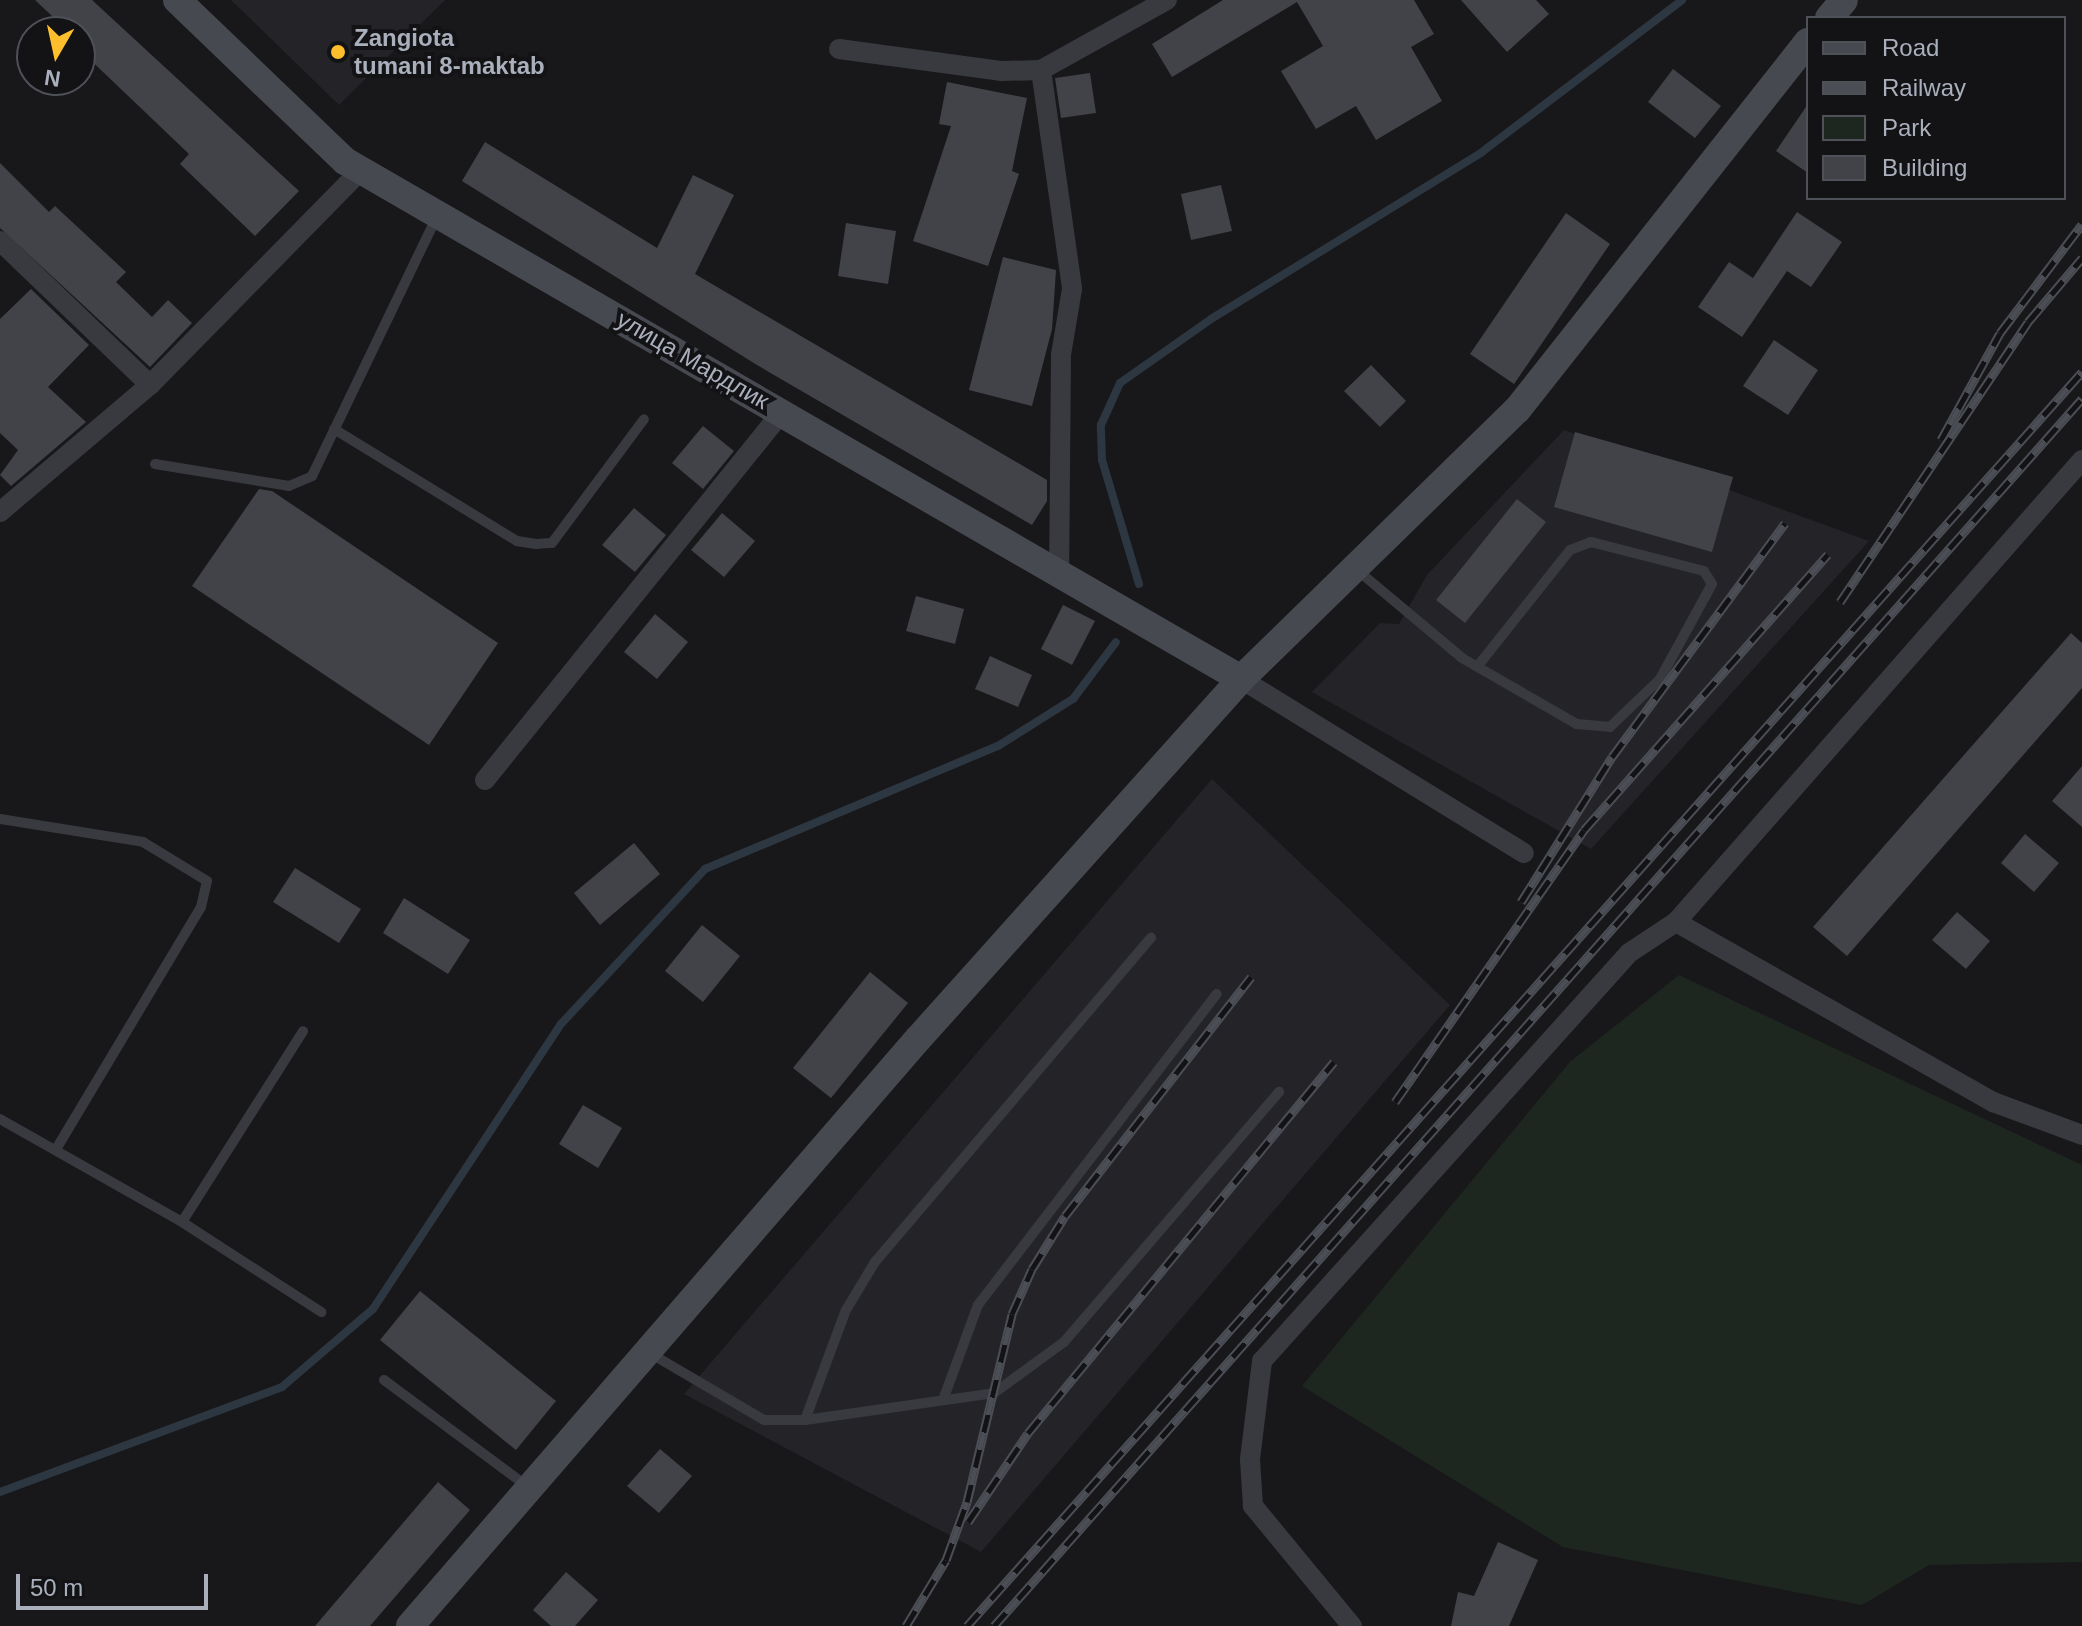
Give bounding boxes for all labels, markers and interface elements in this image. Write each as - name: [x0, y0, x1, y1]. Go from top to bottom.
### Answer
- north arrow: [16, 16, 96, 96]
- legend: [1806, 16, 2066, 200]
- place label: Zangiota tumani 8-maktab: [354, 24, 545, 80]
- text: Road: [1882, 34, 1939, 61]
- marker: Zangiota tumani 8-maktab: [329, 43, 347, 61]
- text: N: [43, 65, 62, 92]
- text: Railway: [1882, 74, 1966, 101]
- text: Park: [1882, 114, 1931, 141]
- text: Building: [1882, 154, 1967, 181]
- street label: улица Мардлик: [612, 305, 774, 415]
- scale bar: [20, 1558, 212, 1608]
- text: 50 m: [30, 1574, 83, 1601]

